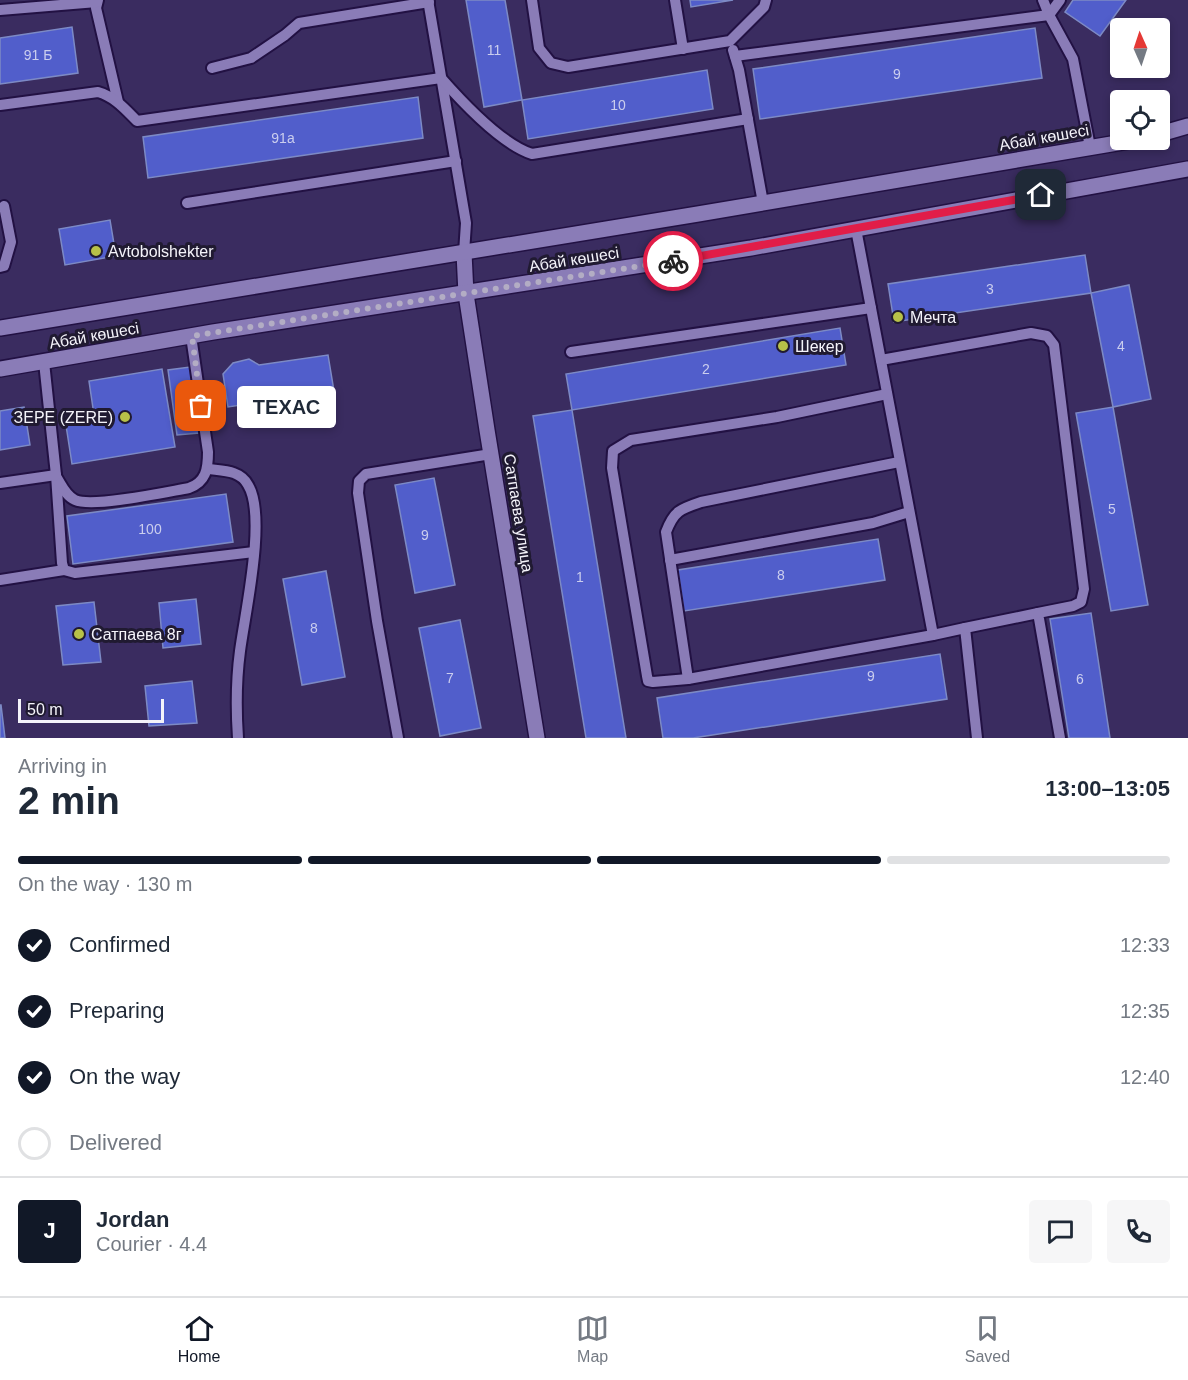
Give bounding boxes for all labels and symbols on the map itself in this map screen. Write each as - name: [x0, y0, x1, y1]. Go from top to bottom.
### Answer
- north arrow: [1110, 18, 1170, 78]
- house number: 11: [487, 42, 501, 58]
- house number: 91 Б: [24, 47, 52, 63]
- house number: 9: [893, 66, 901, 82]
- house number: 10: [610, 97, 626, 113]
- street label: Абай көшесі: [998, 121, 1090, 154]
- house number: 91а: [271, 130, 295, 146]
- pin: [1015, 169, 1066, 220]
- courier: [643, 231, 703, 291]
- place label: Avtobolshekter: [108, 243, 214, 260]
- marker: Avtobolshekter: [89, 244, 103, 258]
- street label: Абай көшесі: [528, 244, 620, 275]
- house number: 3: [986, 281, 994, 297]
- place label: Мечта: [910, 309, 956, 326]
- marker: Мечта: [891, 310, 905, 324]
- street label: Абай көшесі: [48, 319, 140, 352]
- place label: Шекер: [795, 338, 844, 355]
- house number: 4: [1117, 338, 1125, 354]
- marker: Шекер: [776, 339, 790, 353]
- house number: 2: [702, 361, 710, 377]
- pin: [175, 380, 226, 431]
- callout: ТЕХАС: [237, 385, 336, 427]
- place label: ЗЕРЕ (ZERE): [14, 409, 113, 426]
- marker: ЗЕРЕ (ZERE): [118, 410, 132, 424]
- street label: Сатпаева улица: [501, 453, 536, 574]
- house number: 5: [1108, 501, 1116, 517]
- house number: 100: [138, 521, 162, 537]
- house number: 9: [421, 527, 429, 543]
- house number: 8: [777, 567, 785, 583]
- house number: 1: [576, 569, 584, 585]
- house number: 8: [310, 620, 318, 636]
- place label: Сатпаева 8г: [91, 626, 182, 643]
- marker: Сатпаева 8г: [72, 627, 86, 641]
- house number: 9: [867, 668, 875, 684]
- house number: 7: [446, 670, 454, 686]
- house number: 6: [1076, 671, 1084, 687]
- scale bar: [18, 696, 164, 724]

